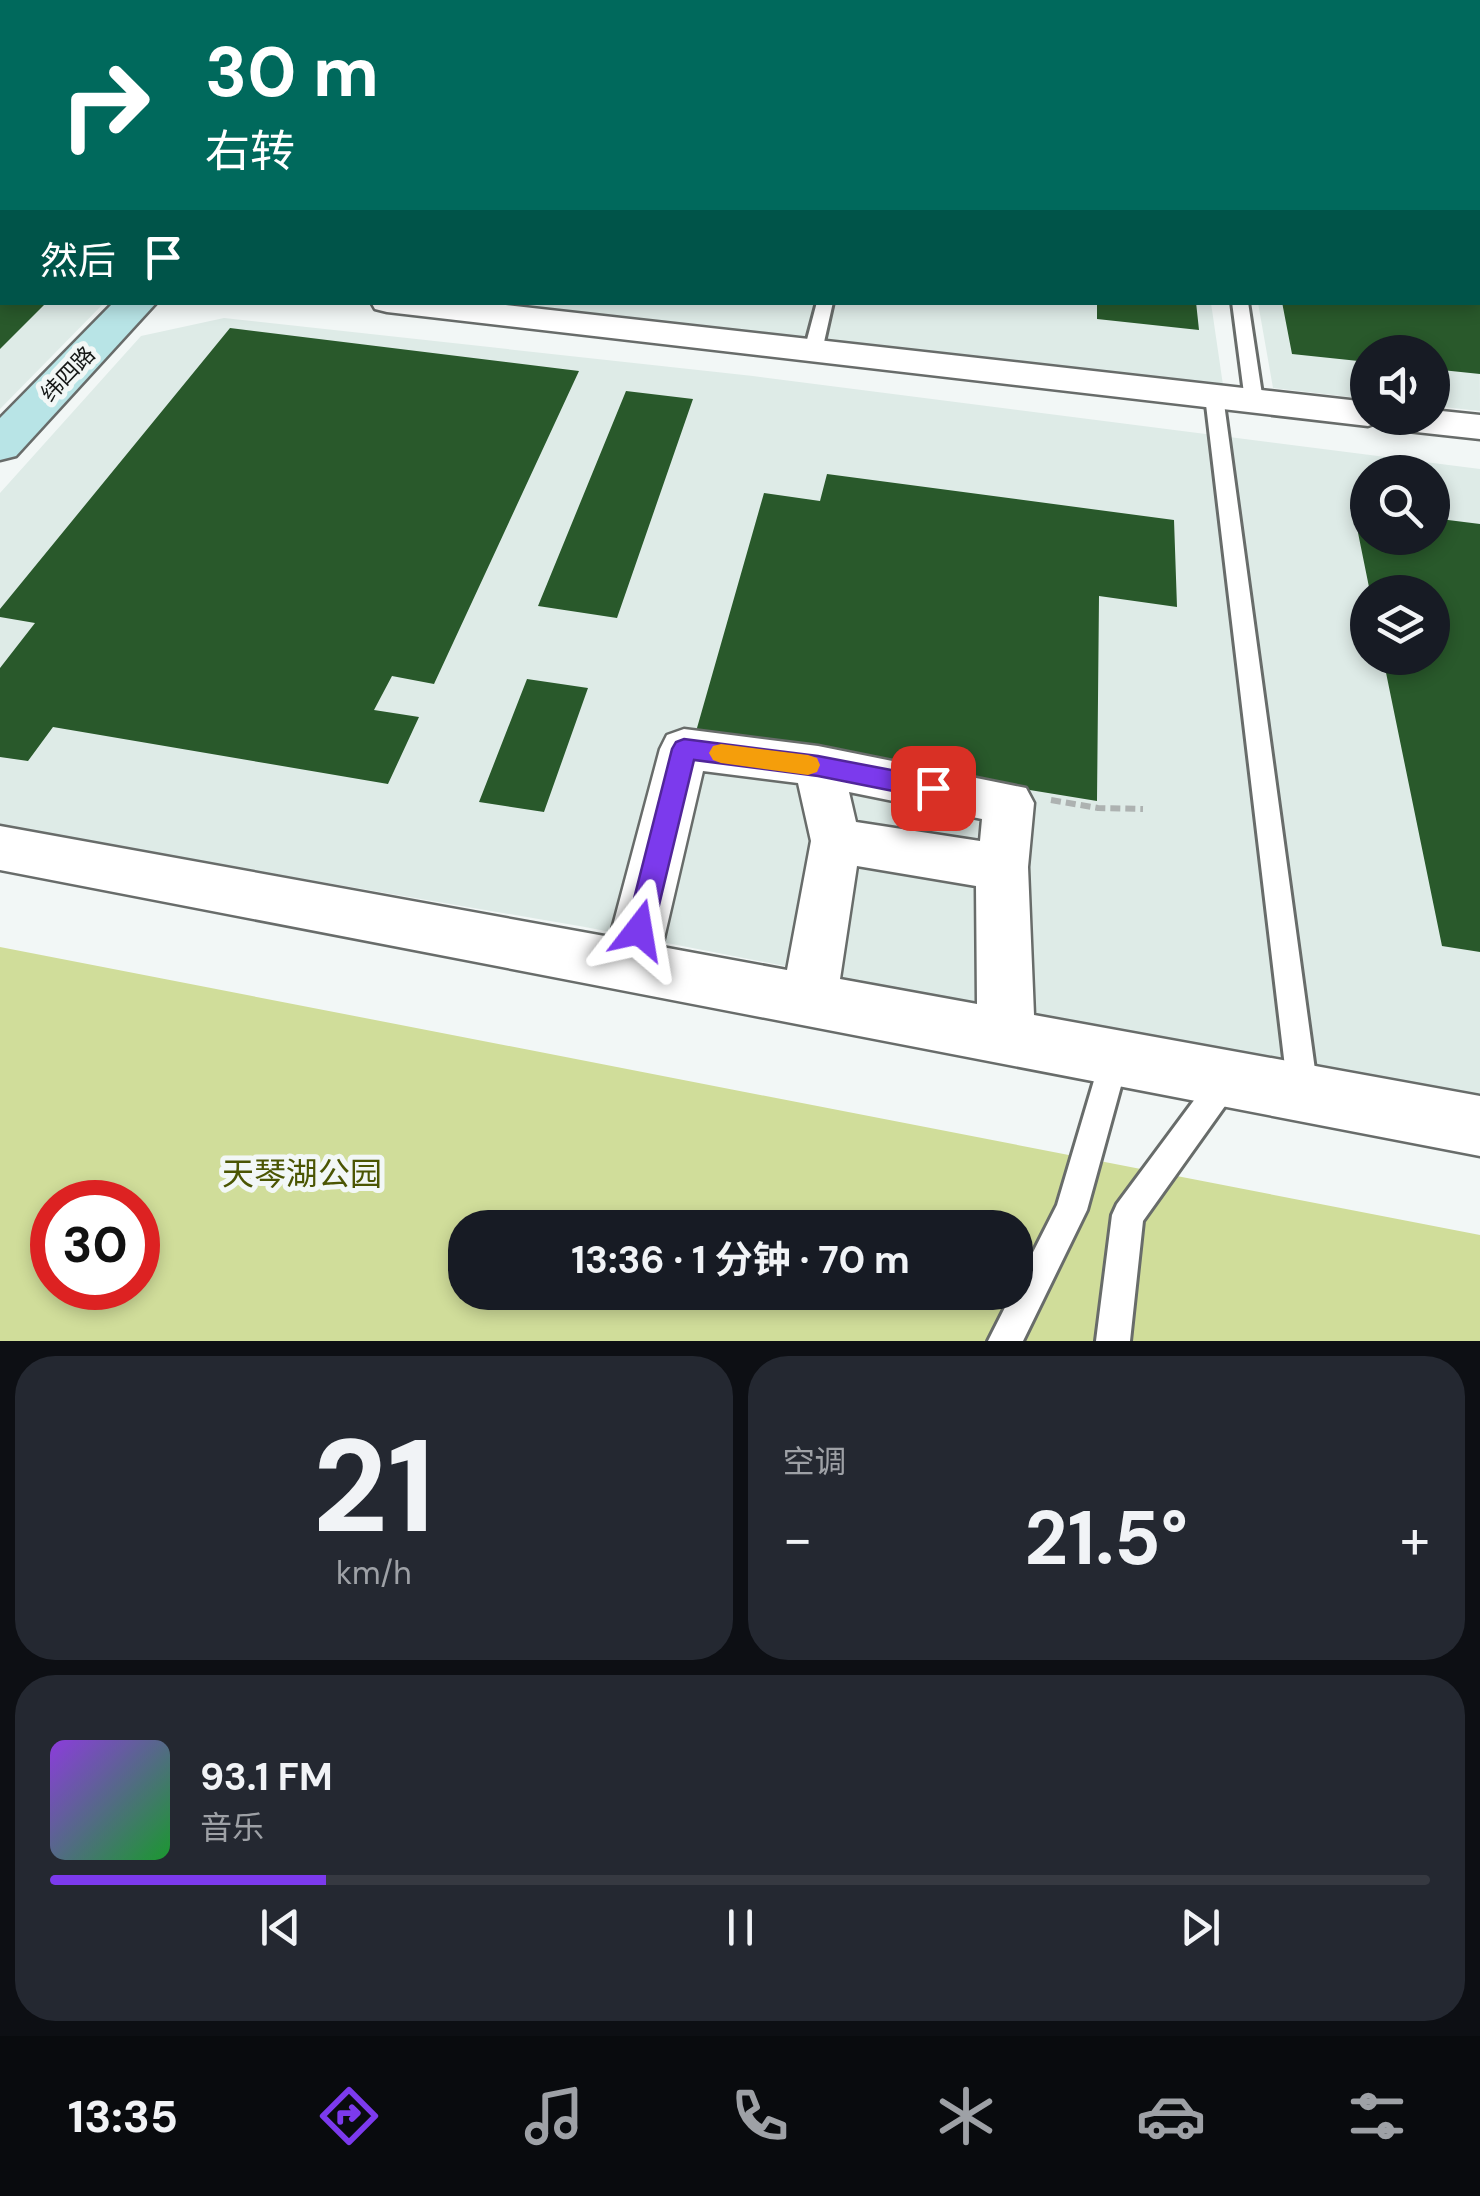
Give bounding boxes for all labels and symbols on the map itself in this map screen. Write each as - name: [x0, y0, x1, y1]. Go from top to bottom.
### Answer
- street label: 纬四路: [35, 340, 101, 408]
- pin: [891, 746, 976, 831]
- position arrow: [587, 878, 691, 982]
- park label: 天琴湖公园: [222, 1153, 382, 1195]
- speed limit sign: 30: [30, 1180, 160, 1310]

